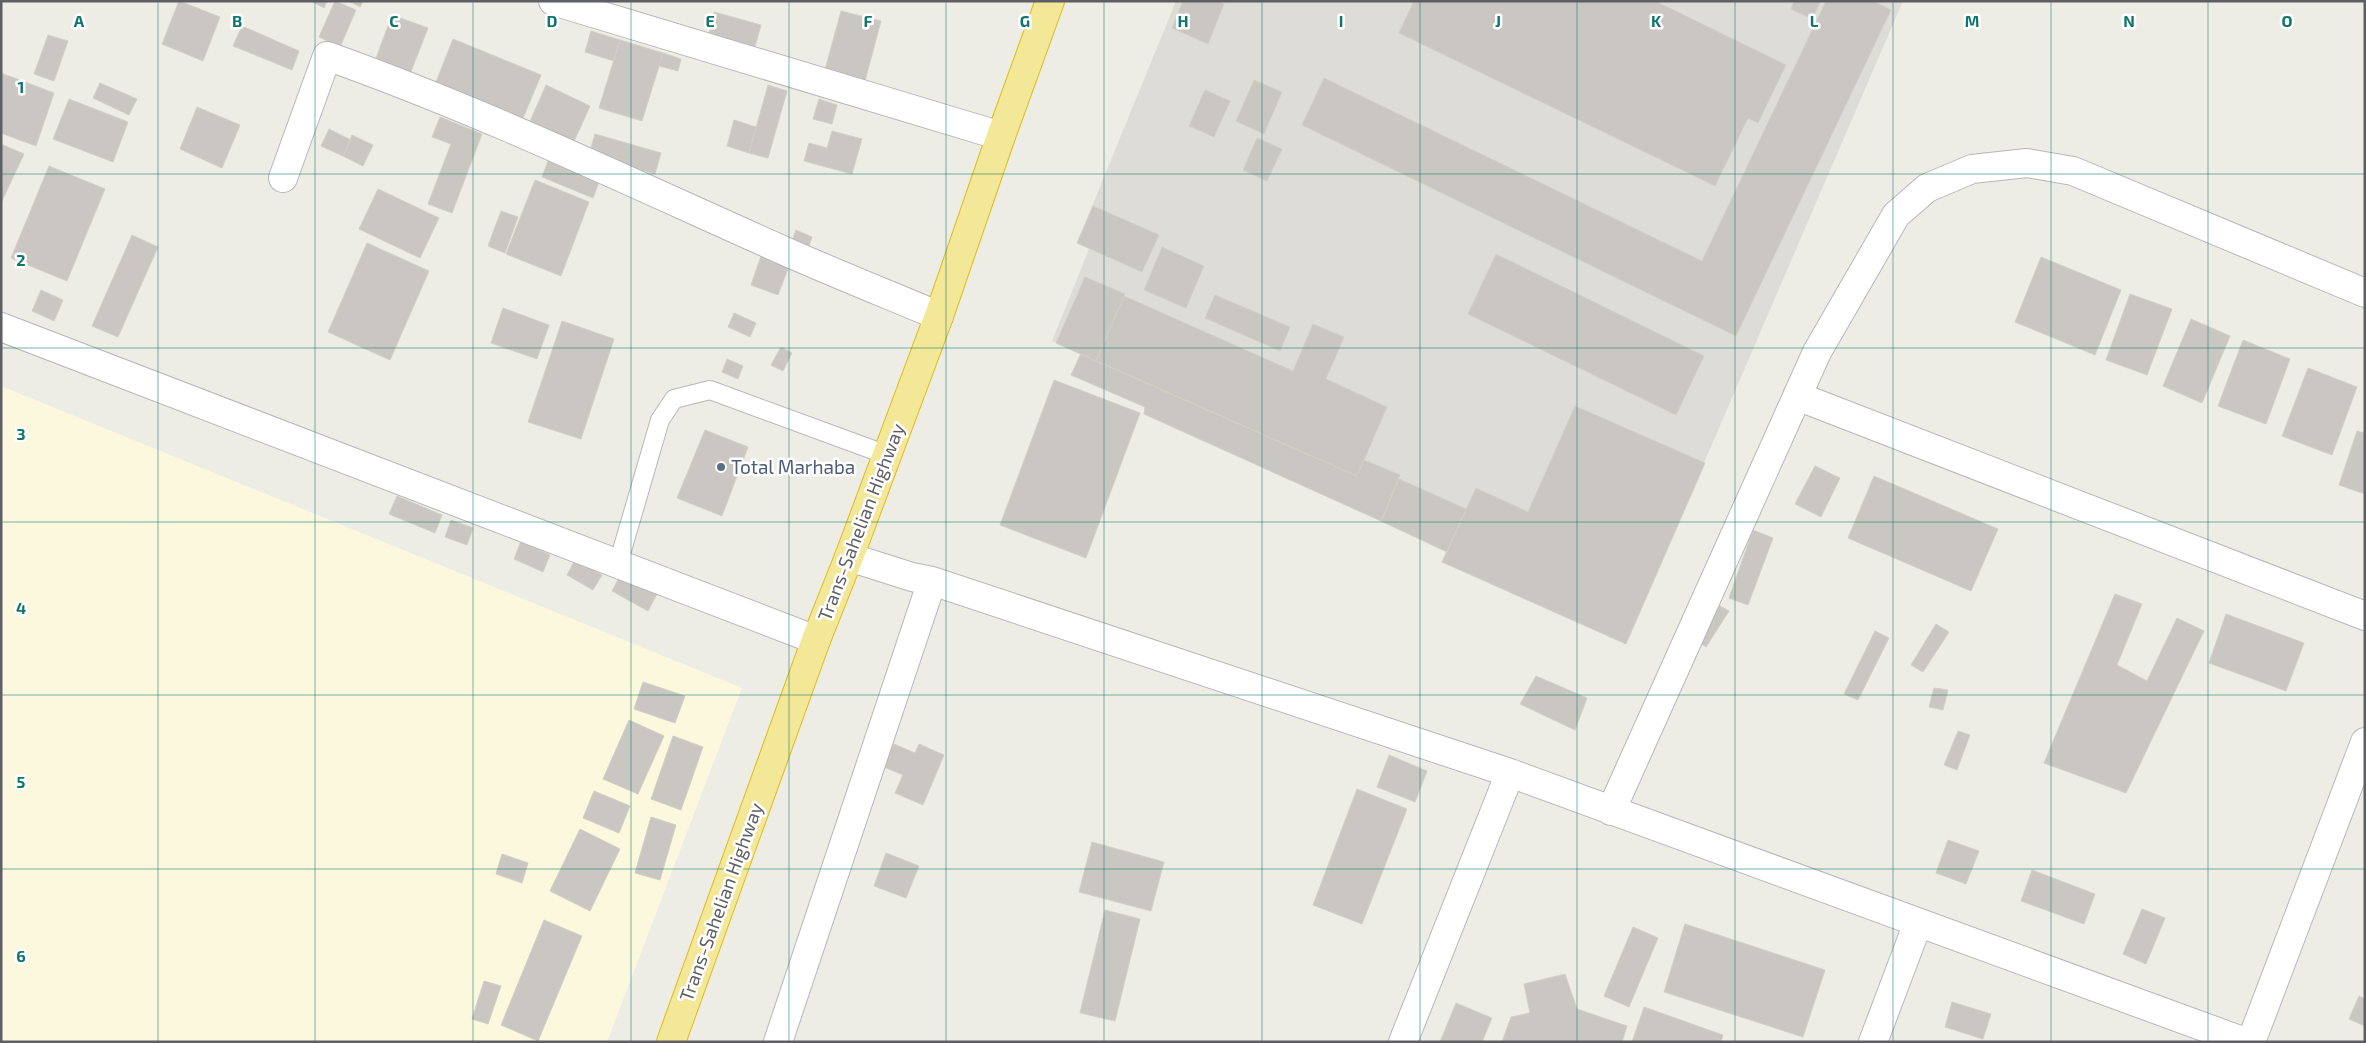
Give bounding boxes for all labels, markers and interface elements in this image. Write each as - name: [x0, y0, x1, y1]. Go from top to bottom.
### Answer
- text: A: [74, 11, 85, 30]
- text: B: [232, 11, 242, 30]
- text: C: [389, 11, 399, 30]
- text: D: [547, 11, 558, 30]
- text: E: [705, 11, 715, 30]
- text: F: [864, 11, 873, 30]
- text: G: [1020, 11, 1030, 30]
- text: H: [1177, 11, 1189, 30]
- text: I: [1339, 11, 1343, 30]
- text: J: [1495, 11, 1501, 30]
- text: K: [1651, 11, 1662, 30]
- text: L: [1810, 11, 1819, 30]
- text: M: [1965, 11, 1979, 30]
- text: N: [2123, 11, 2135, 30]
- text: O: [2281, 11, 2293, 30]
- text: 1: [18, 77, 24, 96]
- text: 2: [16, 250, 26, 269]
- street label: Trans-Sahelian Highway: [812, 420, 909, 624]
- text: 3: [16, 424, 26, 443]
- place label: Total Marhaba: [731, 455, 855, 478]
- marker: Total Marhaba: [715, 461, 727, 473]
- text: 4: [16, 598, 26, 617]
- text: 5: [17, 772, 26, 791]
- street label: Trans-Sahelian Highway: [674, 799, 767, 1004]
- text: 6: [16, 946, 26, 965]

